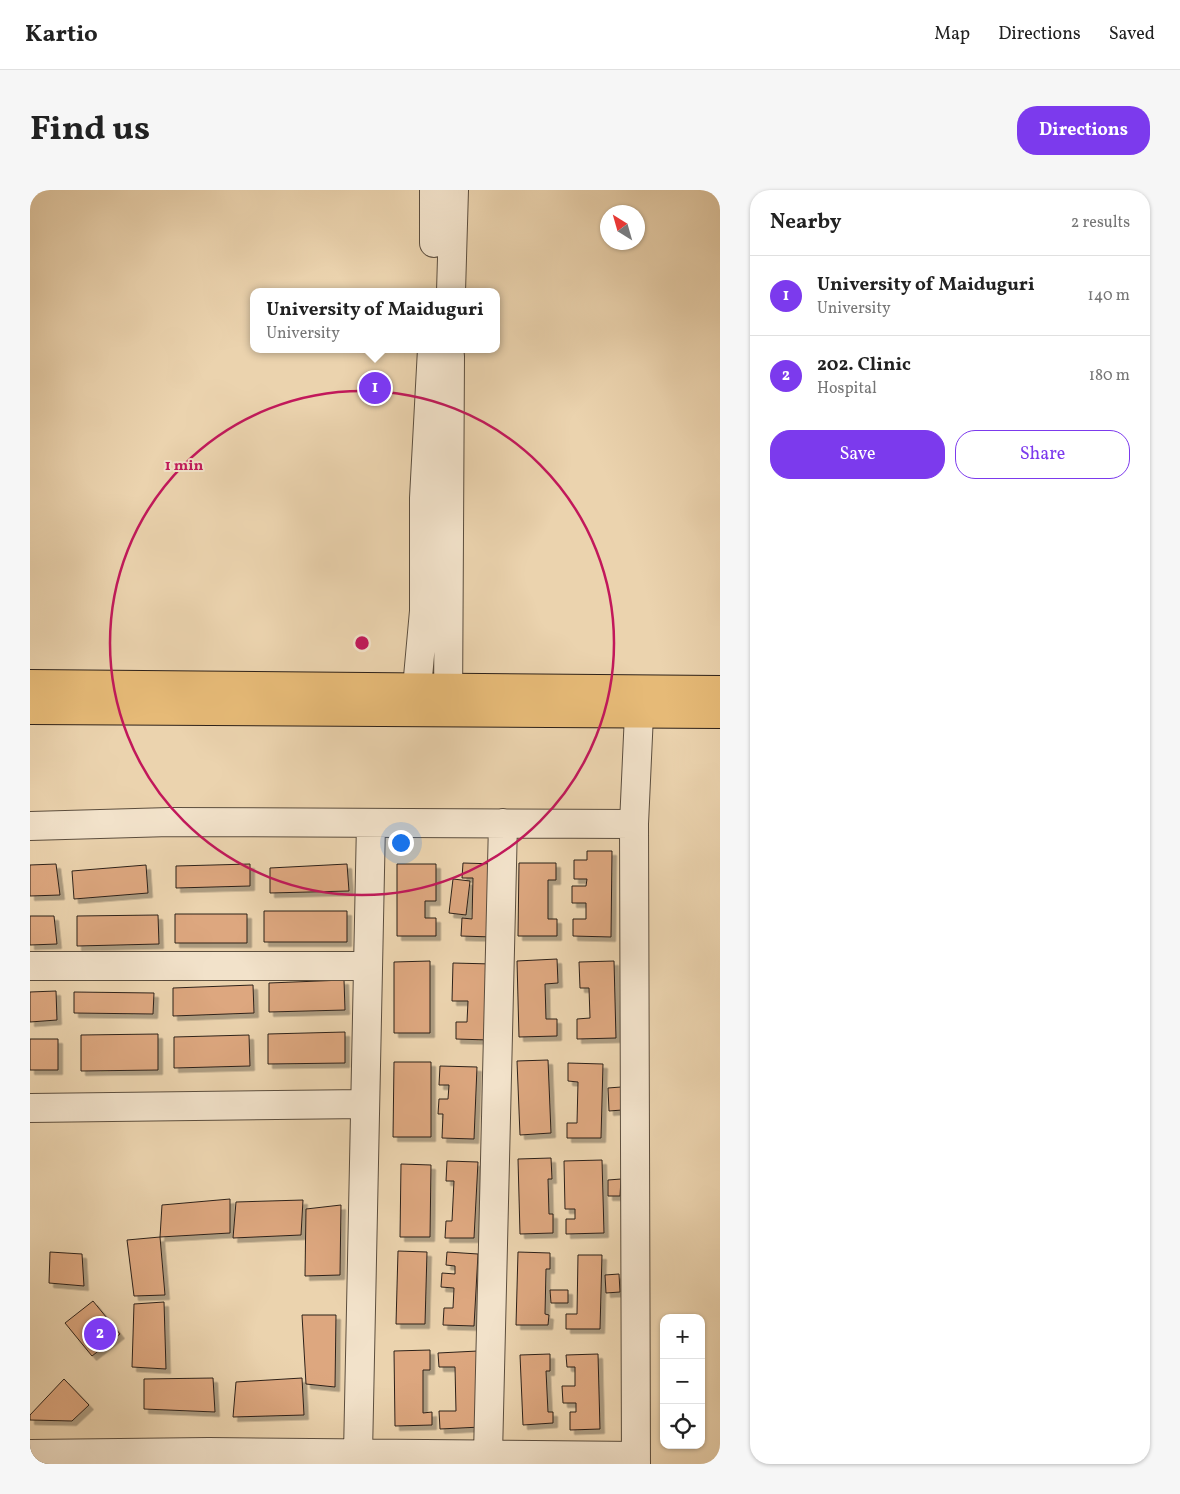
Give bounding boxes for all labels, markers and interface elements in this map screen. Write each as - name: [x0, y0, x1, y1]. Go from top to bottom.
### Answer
- text: Kartio: [25, 18, 98, 52]
- text: Map: [934, 22, 970, 47]
- text: Directions: [998, 22, 1081, 47]
- text: Saved: [1109, 22, 1155, 47]
- text: Find us: [30, 106, 150, 154]
- button: Directions: [1017, 106, 1150, 155]
- north arrow: [600, 205, 645, 250]
- text: Nearby: [770, 208, 841, 237]
- text: 2 results: [1071, 212, 1130, 234]
- text: University of Maiduguri: [817, 272, 1035, 298]
- text: 1: [783, 285, 789, 307]
- text: 140 m: [1088, 285, 1130, 307]
- popup: [250, 288, 500, 353]
- text: University of Maiduguri: [266, 297, 484, 323]
- text: University: [817, 298, 891, 320]
- text: University: [266, 323, 340, 345]
- text: 202. Clinic: [817, 352, 911, 378]
- text: 2: [782, 365, 790, 387]
- text: 180 m: [1089, 365, 1130, 387]
- pin: 1: [359, 369, 391, 407]
- text: Hospital: [817, 378, 877, 400]
- button: Save: [770, 430, 945, 479]
- button: Share: [955, 430, 1130, 479]
- text: 1 min: [165, 456, 203, 477]
- centre of rings: [353, 634, 371, 652]
- your location: [388, 830, 414, 856]
- map controls: [660, 1314, 705, 1449]
- button: +: [660, 1314, 705, 1359]
- pin: 2: [84, 1315, 116, 1353]
- button: −: [660, 1359, 705, 1404]
- button: locate: [660, 1404, 705, 1449]

